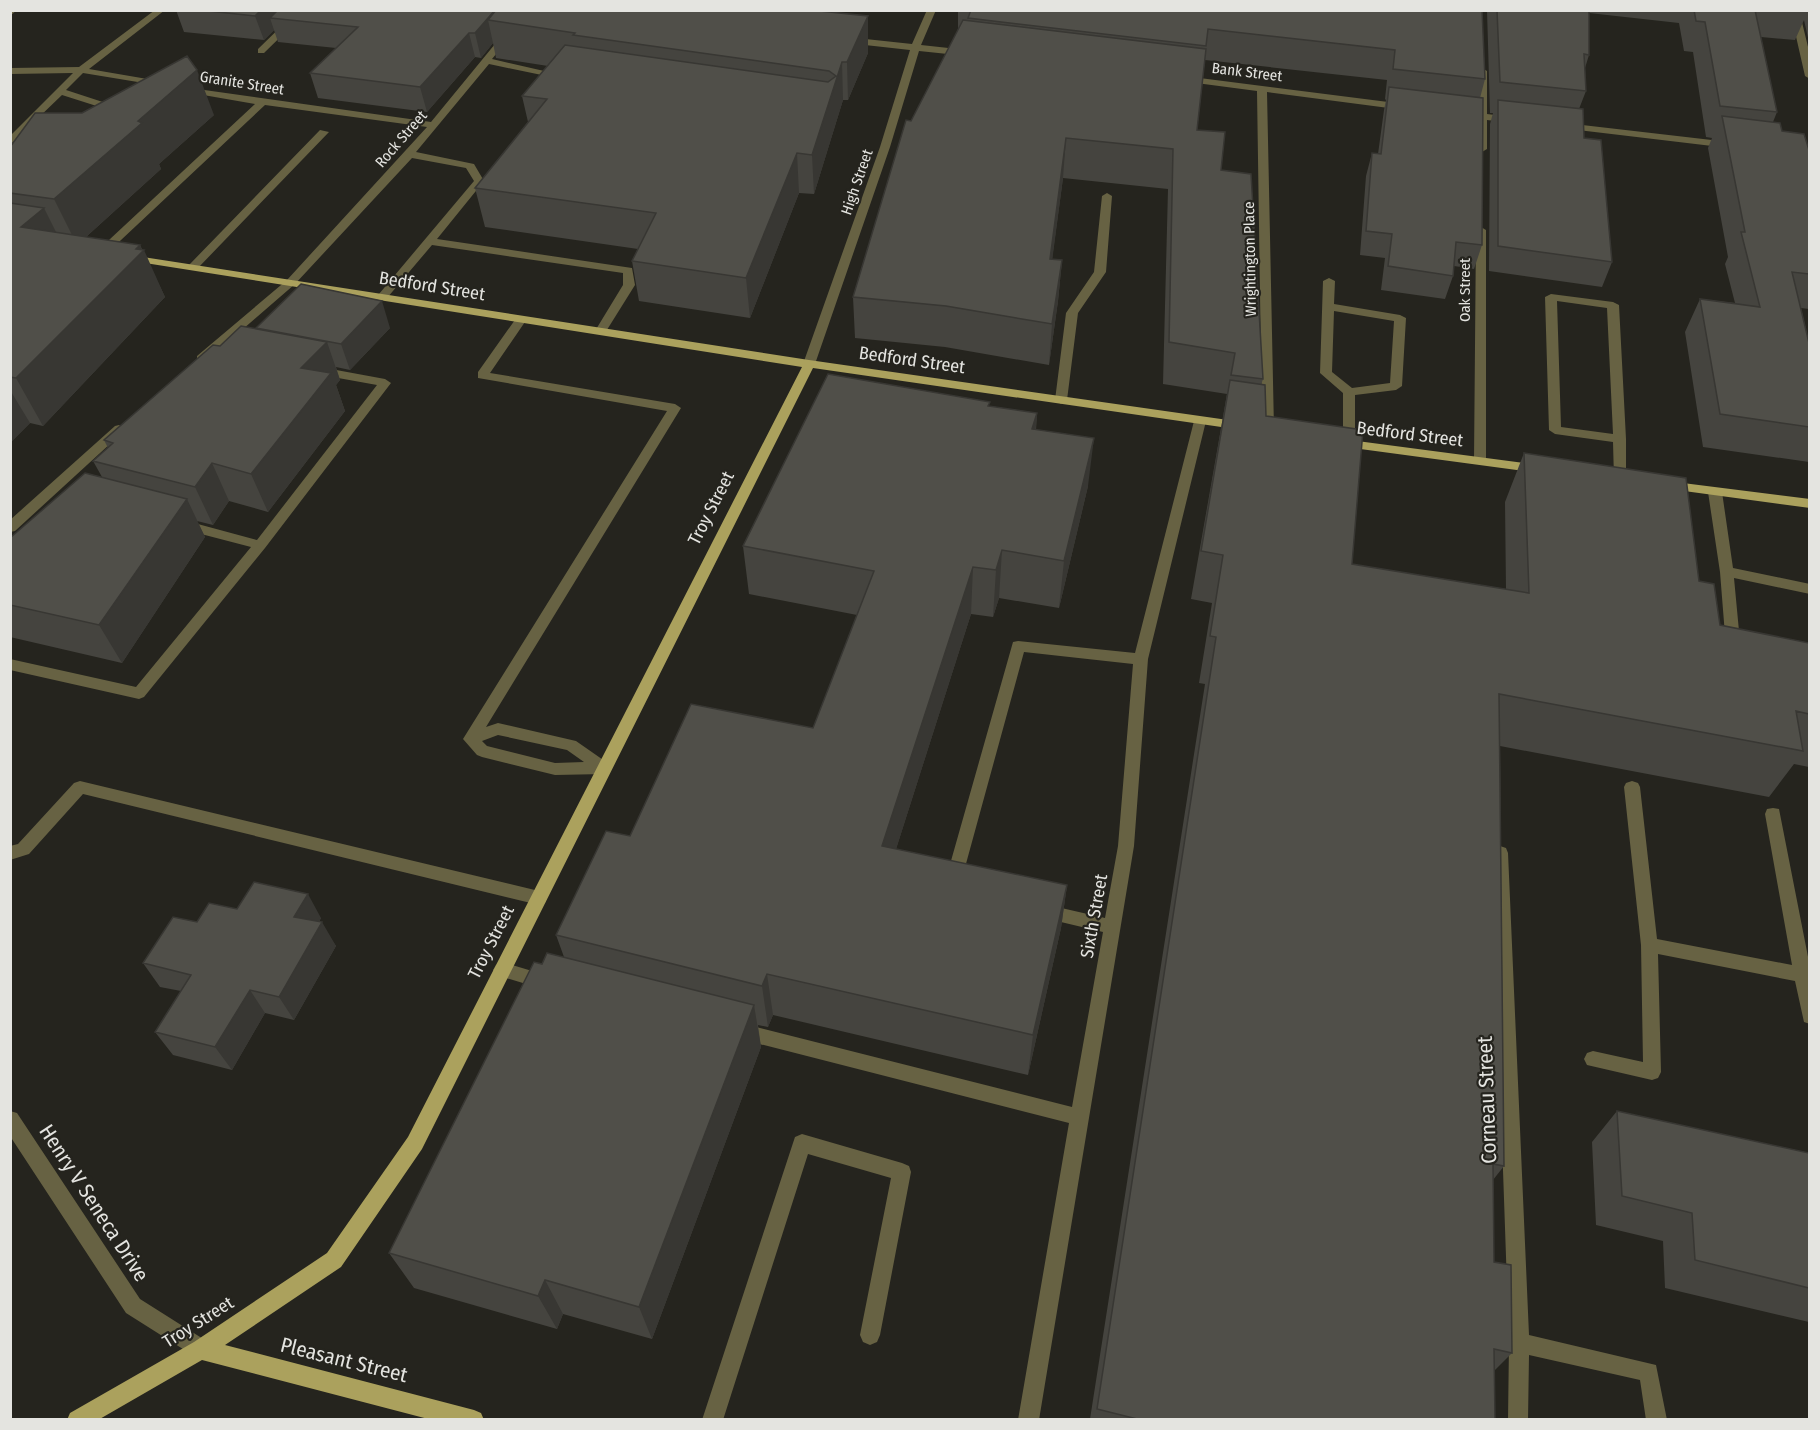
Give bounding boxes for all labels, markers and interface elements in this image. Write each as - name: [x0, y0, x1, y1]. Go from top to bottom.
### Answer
- street label: Bank Street: [1211, 59, 1283, 85]
- street label: Granite Street: [199, 67, 285, 99]
- street label: Rock Street: [371, 107, 431, 171]
- street label: High Street: [837, 147, 877, 217]
- street label: Wrightington Place: [1240, 201, 1260, 317]
- street label: Oak Street: [1456, 258, 1474, 322]
- street label: Bedford Street: [377, 267, 487, 305]
- street label: Bedford Street: [857, 342, 967, 378]
- street label: Bedford Street: [1356, 417, 1465, 451]
- street label: Troy Street: [683, 467, 739, 548]
- street label: Sixth Street: [1076, 872, 1112, 960]
- street label: Troy Street: [463, 901, 519, 982]
- street label: Corneau Street: [1472, 1036, 1502, 1164]
- street label: Henry V Seneca Drive: [34, 1120, 154, 1286]
- street label: Troy Street: [158, 1292, 238, 1352]
- street label: Pleasant Street: [278, 1332, 410, 1388]

